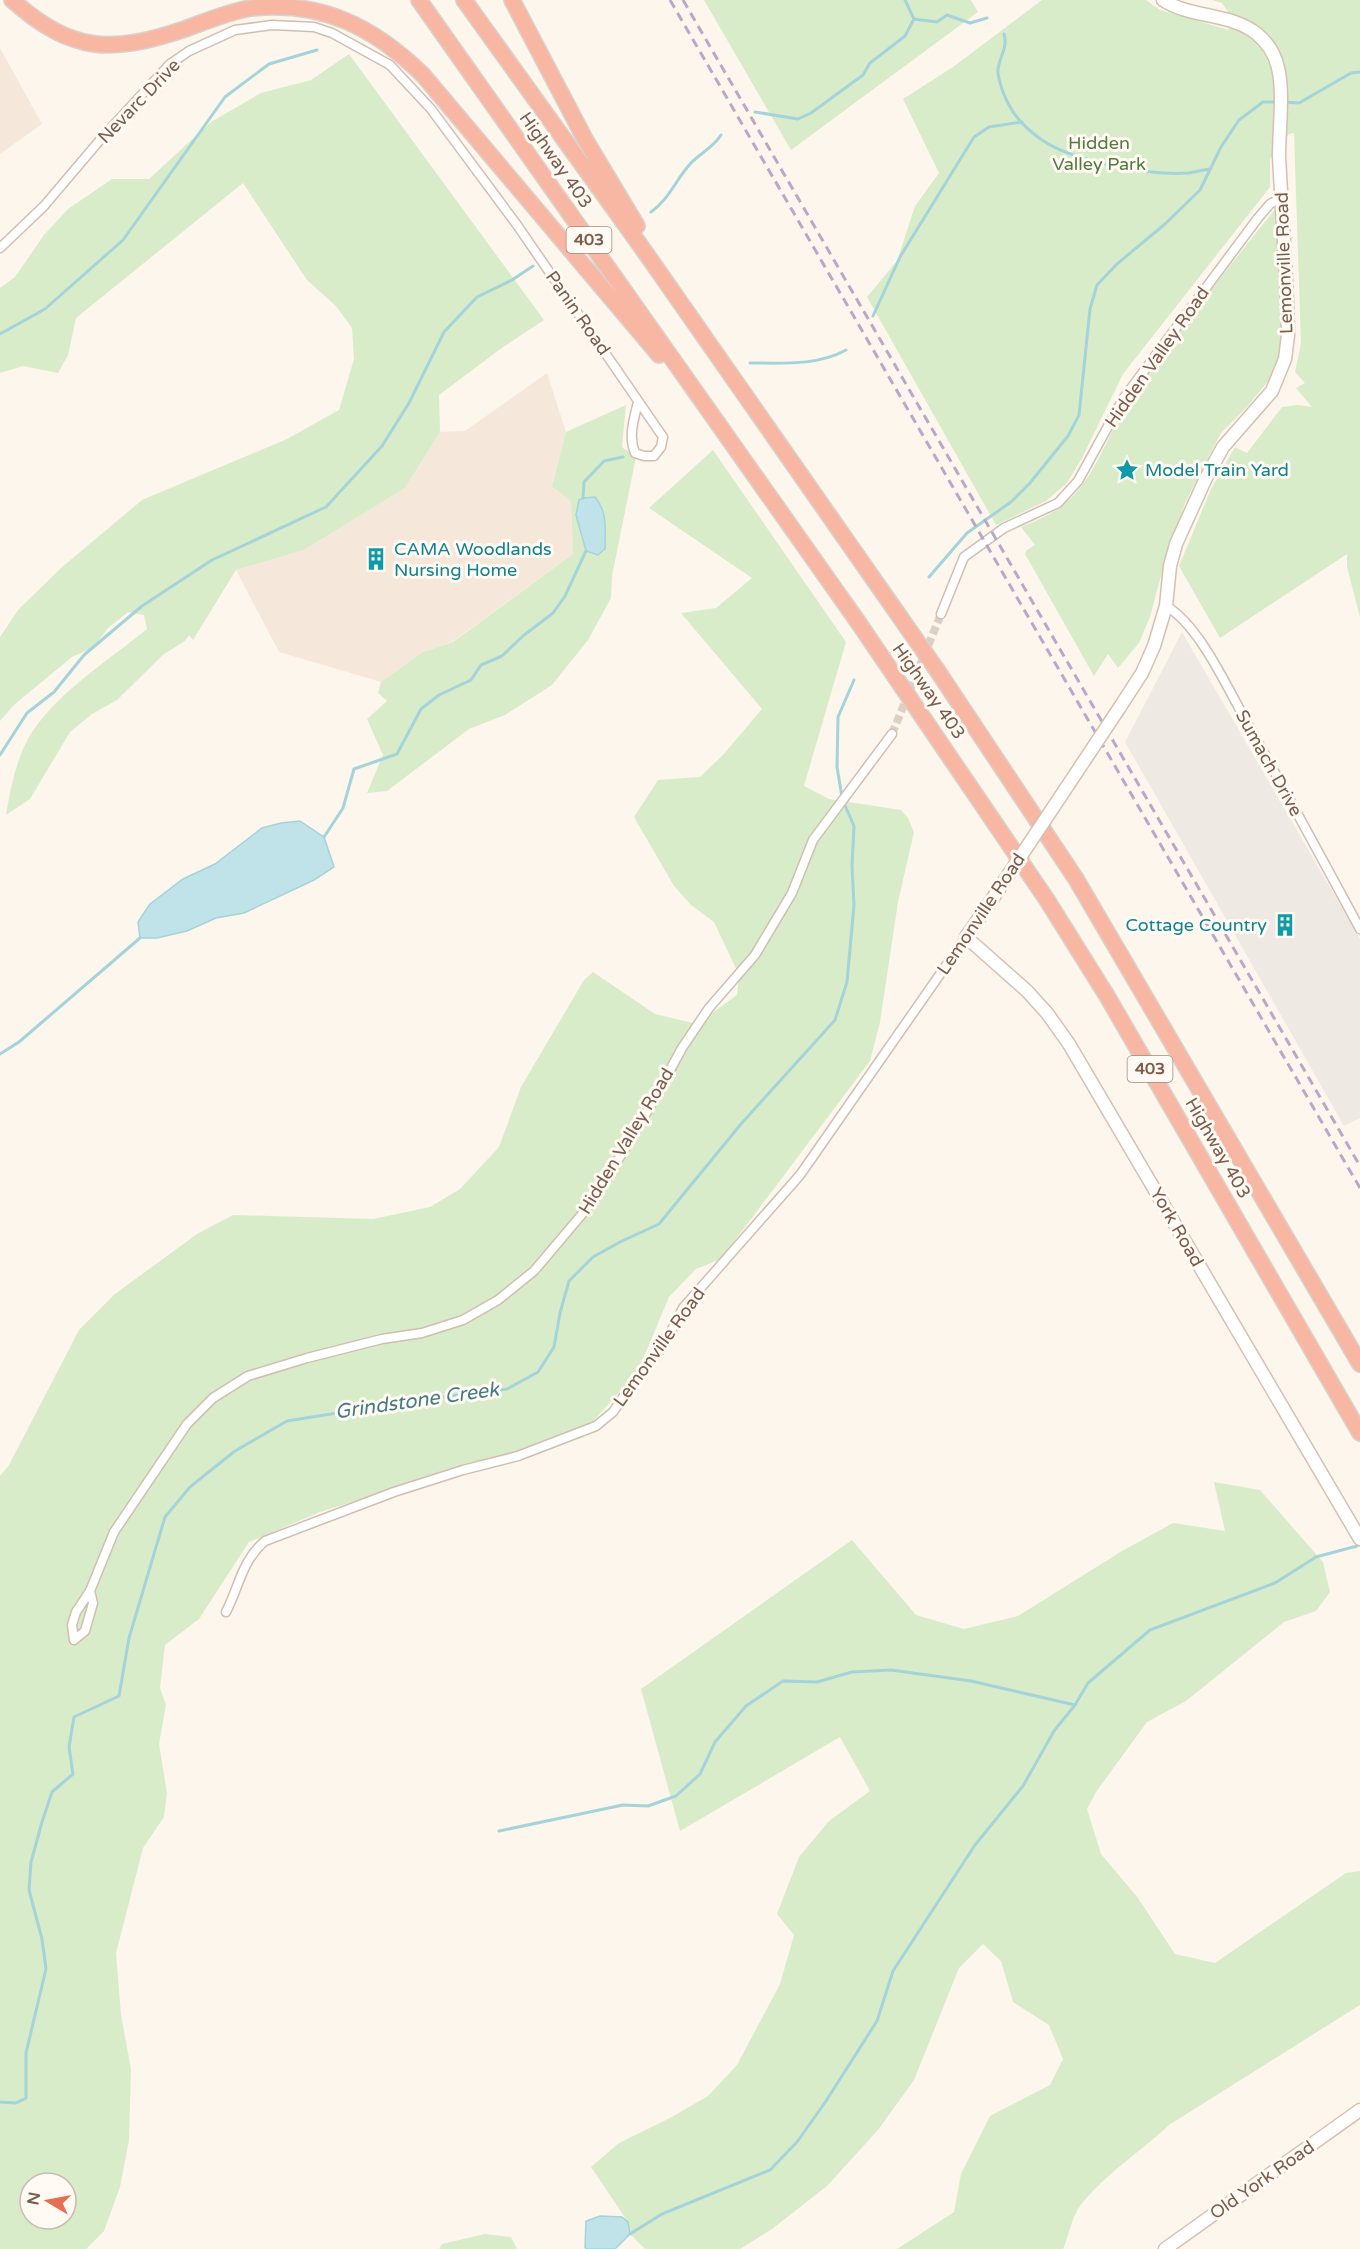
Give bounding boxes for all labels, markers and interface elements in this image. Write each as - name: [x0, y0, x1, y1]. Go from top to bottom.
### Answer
- street label: Nevarc Drive: [93, 54, 185, 148]
- street label: Highway 403: [515, 108, 597, 212]
- park label: Hidden Valley Park: [1052, 132, 1146, 175]
- street label: Lemonville Road: [1271, 192, 1297, 334]
- road number: 403: [566, 227, 612, 253]
- street label: Panin Road: [541, 267, 615, 359]
- street label: Hidden Valley Road: [1100, 282, 1214, 432]
- place icon: Model Train Yard: [1114, 457, 1140, 483]
- place label: Model Train Yard: [1145, 459, 1289, 481]
- place label: CAMA Woodlands Nursing Home: [394, 538, 552, 581]
- building icon: CAMA Woodlands Nursing Home: [363, 546, 389, 572]
- street label: Highway 403: [888, 639, 970, 743]
- street label: Sumach Drive: [1231, 706, 1307, 820]
- street label: Lemonville Road: [932, 849, 1030, 979]
- building icon: Cottage Country: [1272, 912, 1298, 938]
- place label: Cottage Country: [1126, 914, 1267, 936]
- road number: 403: [1128, 1056, 1172, 1082]
- street label: Hidden Valley Road: [574, 1064, 678, 1218]
- street label: Highway 403: [1180, 1094, 1256, 1202]
- street label: York Road: [1146, 1184, 1208, 1270]
- street label: Lemonville Road: [608, 1283, 710, 1411]
- water label: Grindstone Creek: [334, 1377, 503, 1424]
- street label: Old York Road: [1205, 2136, 1319, 2224]
- north arrow: [18, 2171, 78, 2231]
- text: N: [23, 2191, 45, 2207]

